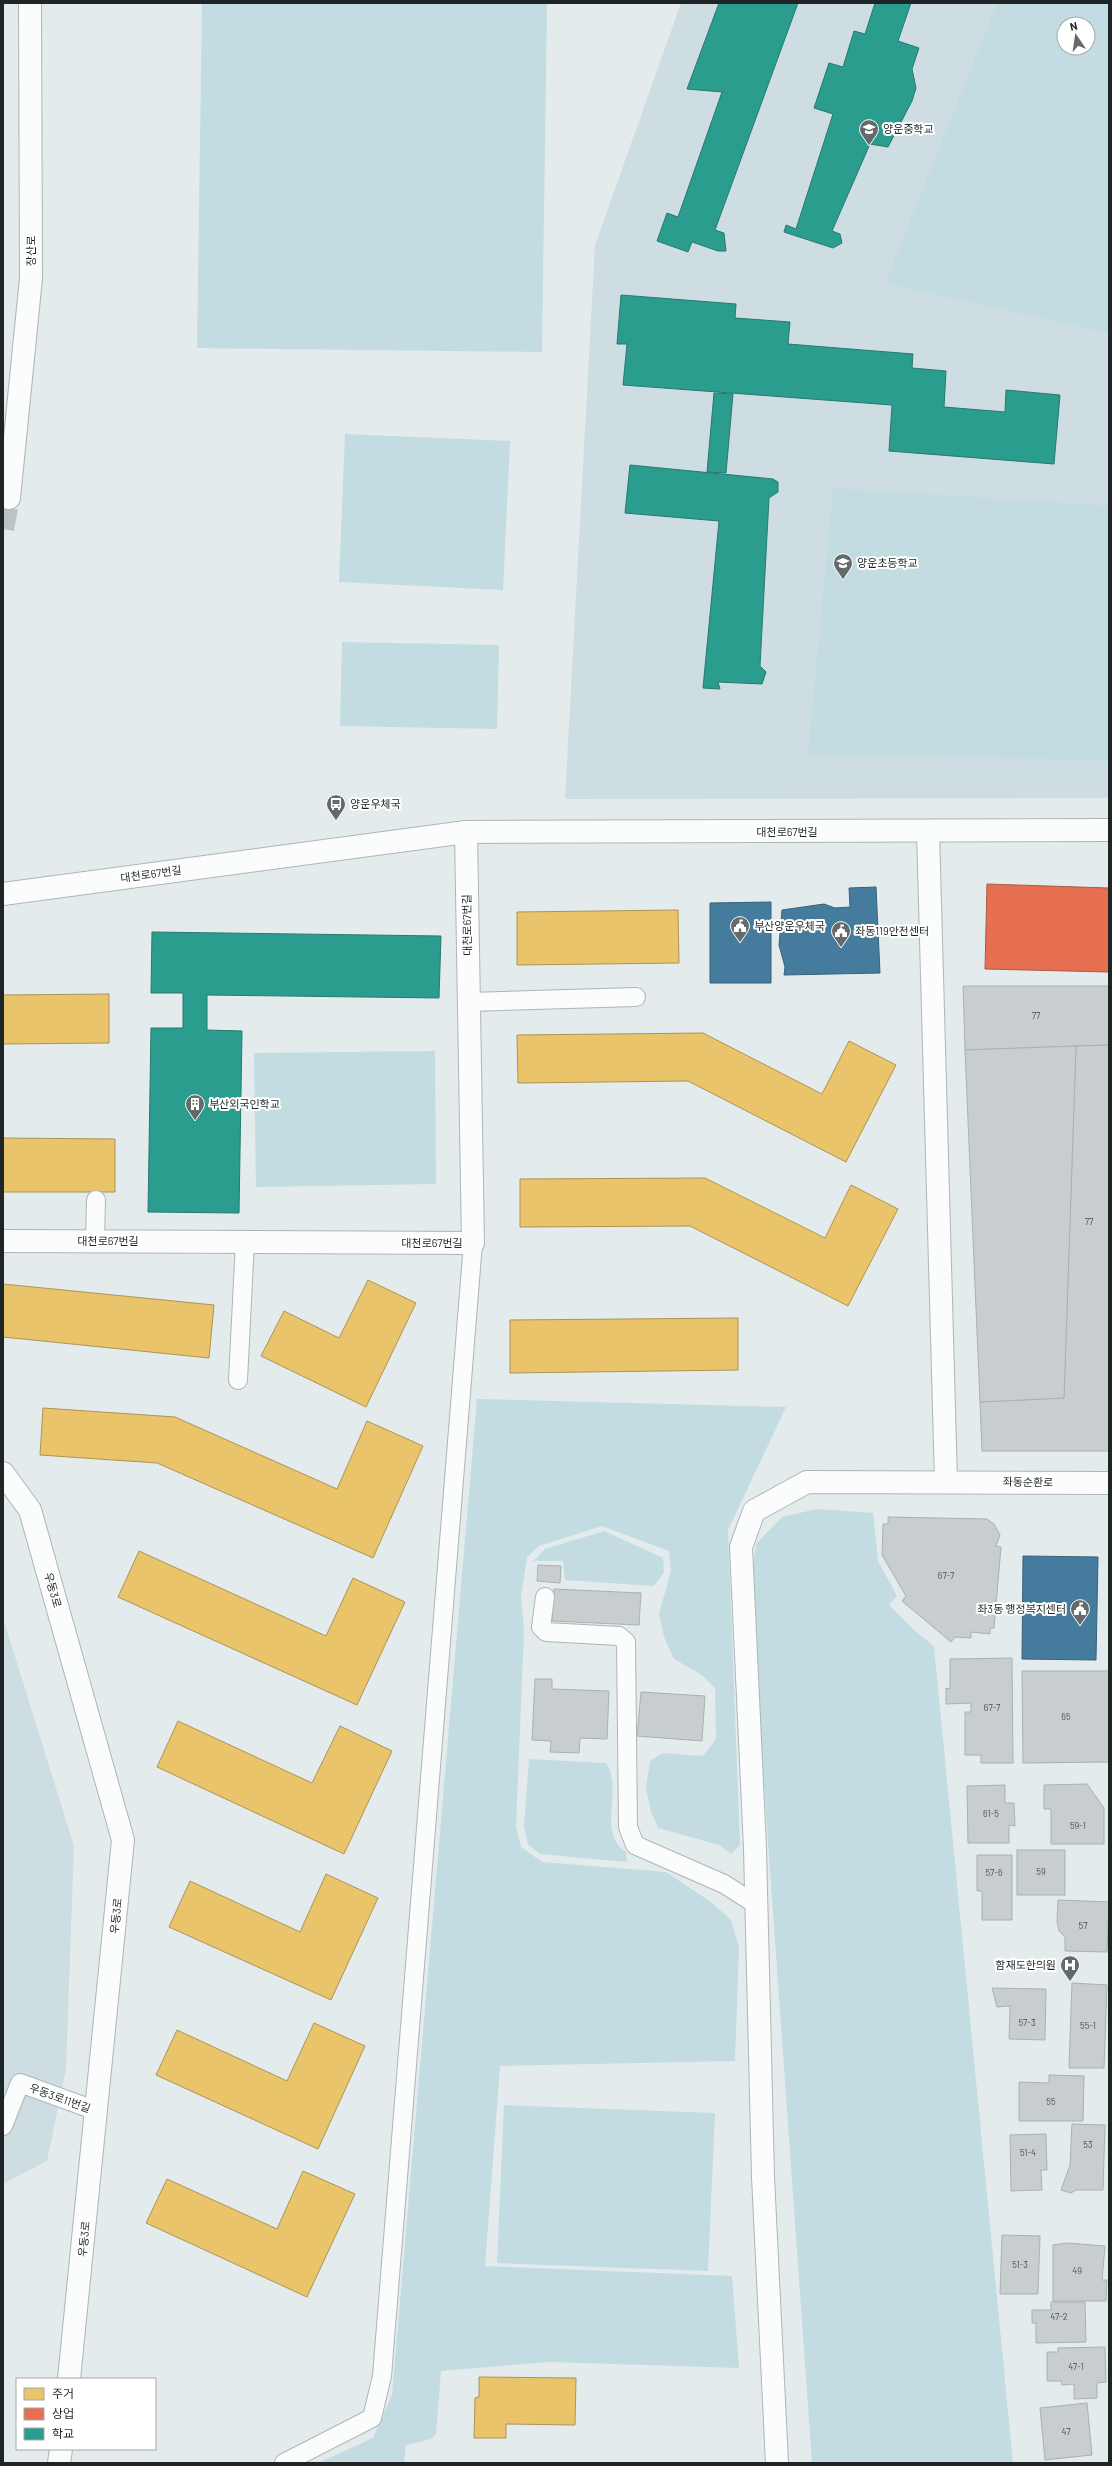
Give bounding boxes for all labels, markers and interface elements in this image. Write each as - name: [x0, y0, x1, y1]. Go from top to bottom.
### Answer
- north arrow: [1056, 16, 1096, 56]
- text: N: [1069, 19, 1079, 33]
- school or university icon: 양운중학교: [858, 118, 880, 146]
- place label: 양운중학교: [883, 122, 934, 135]
- street label: 장산로: [24, 236, 37, 266]
- school or university icon: 양운초등학교: [832, 552, 854, 580]
- place label: 양운초등학교: [857, 556, 918, 569]
- bus stop icon: 양운우체국: [325, 793, 347, 821]
- place label: 양운우체국: [350, 797, 401, 810]
- street label: 대천로67번길: [756, 825, 818, 838]
- street label: 대천로67번길: [120, 863, 182, 884]
- street label: 대천로67번길: [459, 894, 474, 956]
- public building icon: 부산양운우체국: [729, 915, 751, 943]
- place label: 부산양운우체국: [754, 919, 825, 932]
- public building icon: 좌동119안전센터: [830, 920, 852, 948]
- place label: 좌동119안전센터: [855, 924, 929, 937]
- house number: 77: [1032, 1010, 1041, 1021]
- building icon: 부산외국인학교: [184, 1093, 206, 1121]
- place label: 부산외국인학교: [209, 1097, 280, 1110]
- house number: 77: [1085, 1216, 1094, 1227]
- street label: 대천로67번길: [77, 1234, 139, 1247]
- street label: 대천로67번길: [401, 1236, 463, 1249]
- street label: 좌동순환로: [1003, 1475, 1053, 1488]
- house number: 67-7: [938, 1570, 955, 1581]
- street label: 우동3로: [42, 1571, 65, 1609]
- public building icon: 좌3동 행정복지센터: [1069, 1598, 1091, 1626]
- place label: 좌3동 행정복지센터: [977, 1602, 1066, 1615]
- house number: 67-7: [984, 1702, 1001, 1713]
- house number: 65: [1061, 1711, 1071, 1722]
- house number: 61-5: [983, 1808, 999, 1819]
- house number: 59-1: [1070, 1820, 1086, 1831]
- house number: 59: [1036, 1866, 1046, 1877]
- house number: 57-6: [985, 1867, 1003, 1878]
- street label: 우동3로: [107, 1897, 124, 1935]
- house number: 57: [1079, 1920, 1088, 1931]
- hospital icon: 함재도한의원: [1059, 1954, 1081, 1982]
- place label: 함재도한의원: [995, 1958, 1056, 1971]
- house number: 57-3: [1018, 2017, 1036, 2028]
- house number: 55-1: [1080, 2020, 1096, 2031]
- street label: 우동3로11번길: [28, 2080, 92, 2115]
- house number: 55: [1046, 2096, 1056, 2107]
- house number: 53: [1083, 2139, 1093, 2150]
- house number: 51-4: [1020, 2147, 1036, 2158]
- street label: 우동3로: [75, 2220, 92, 2258]
- house number: 51-3: [1012, 2259, 1028, 2270]
- house number: 49: [1072, 2265, 1082, 2276]
- house number: 47-2: [1050, 2311, 1068, 2322]
- house number: 47-1: [1068, 2361, 1084, 2372]
- legend: [16, 2378, 156, 2450]
- text: 주거: [52, 2386, 74, 2400]
- text: 상업: [52, 2406, 74, 2420]
- text: 학교: [52, 2426, 74, 2440]
- house number: 47: [1062, 2426, 1071, 2437]

